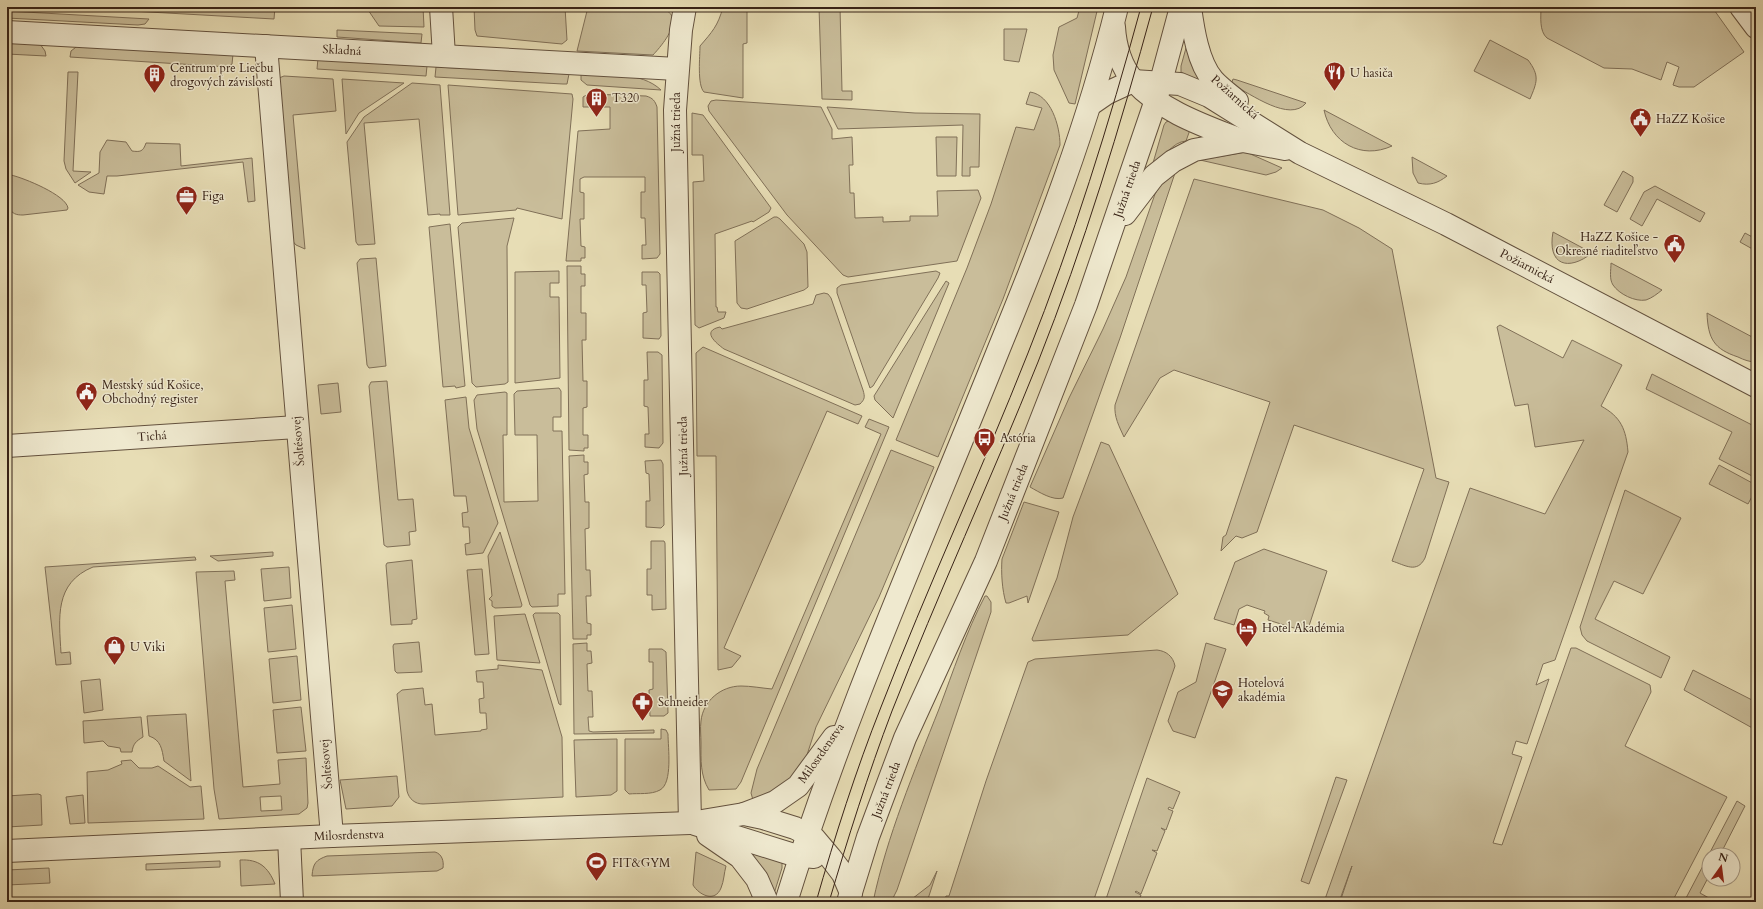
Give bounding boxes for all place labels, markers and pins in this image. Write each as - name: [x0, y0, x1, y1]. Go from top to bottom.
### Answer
- place label: Centrum pre Liečbu drogových závislostí: [170, 60, 274, 90]
- restaurant icon: U hasiča: [1322, 60, 1348, 93]
- building icon: Centrum pre Liečbu drogových závislostí: [142, 62, 168, 95]
- place label: U hasiča: [1350, 65, 1394, 81]
- building icon: T320: [583, 85, 609, 118]
- place label: T320: [612, 90, 639, 106]
- public building icon: HaZZ Košice: [1628, 106, 1654, 139]
- place label: HaZZ Košice: [1656, 111, 1725, 127]
- office icon: Figa: [173, 183, 199, 216]
- place label: Figa: [202, 188, 225, 204]
- place label: HaZZ Košice - Okresné riaditeľstvo: [1555, 229, 1659, 259]
- public building icon: HaZZ Košice - Okresné riaditeľstvo: [1661, 231, 1687, 264]
- place label: Mestský súd Košice, Obchodný register: [102, 377, 204, 407]
- public building icon: Mestský súd Košice, Obchodný register: [73, 379, 99, 412]
- bus stop icon: Astória: [972, 425, 998, 458]
- place label: Astória: [1000, 430, 1037, 446]
- hotel icon: Hotel Akadémia: [1233, 615, 1259, 648]
- place label: Hotel Akadémia: [1262, 620, 1346, 636]
- shop icon: U Viki: [101, 634, 127, 667]
- place label: U Viki: [130, 639, 166, 655]
- place label: Hotelová akadémia: [1238, 675, 1286, 705]
- school or university icon: Hotelová akadémia: [1210, 677, 1236, 710]
- pharmacy icon: Schneider: [629, 689, 655, 722]
- place label: Schneider: [658, 694, 709, 710]
- sports icon: FIT&GYM: [583, 850, 609, 883]
- place label: FIT&GYM: [612, 855, 671, 871]

